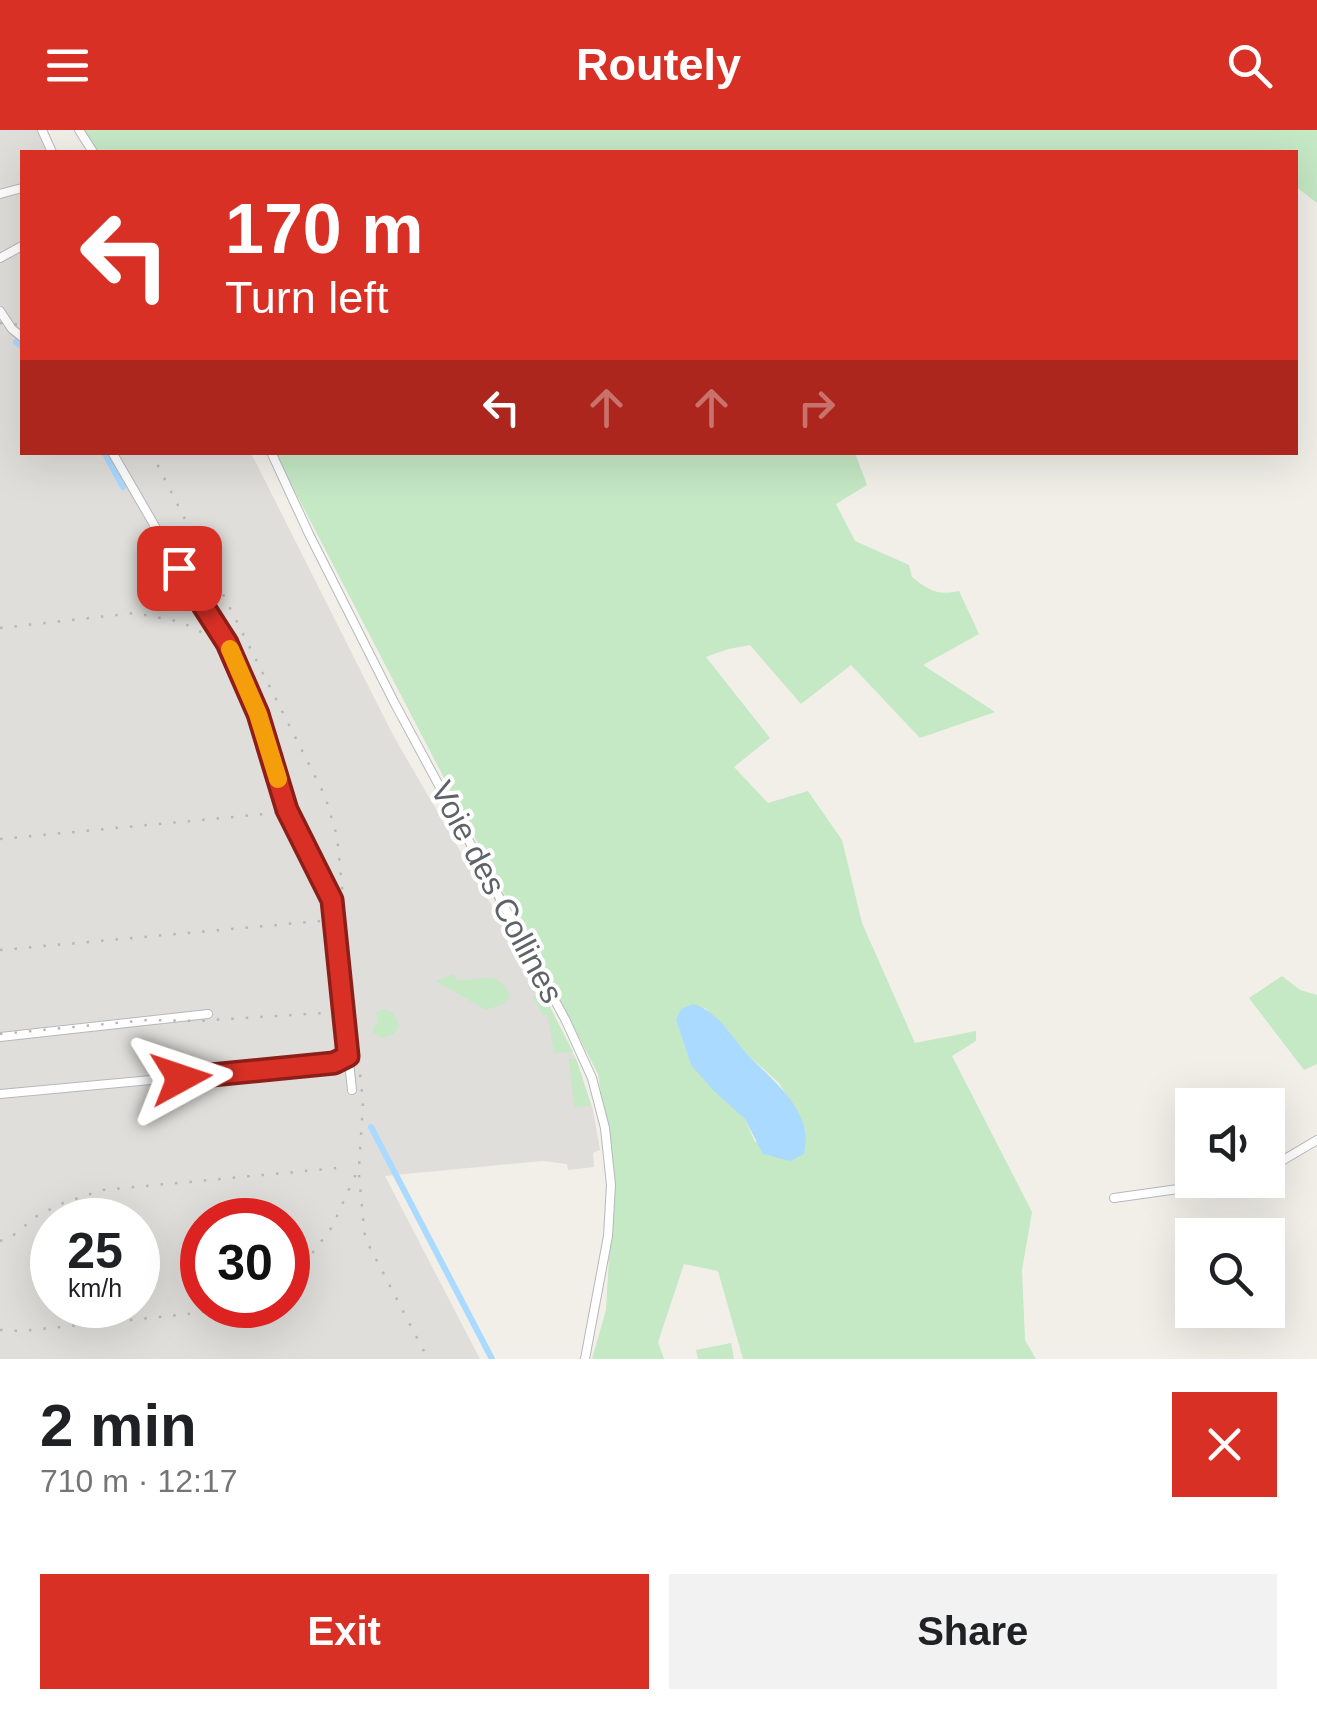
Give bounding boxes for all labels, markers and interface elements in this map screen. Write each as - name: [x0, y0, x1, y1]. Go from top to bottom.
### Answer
- icon: menu: [40, 38, 95, 93]
- icon: search: [1222, 38, 1277, 93]
- text: Routely: [576, 39, 741, 90]
- icon: left: [60, 190, 190, 320]
- text: 170 m: [225, 190, 423, 268]
- text: Turn left: [225, 272, 388, 323]
- icon: left: [474, 380, 529, 435]
- icon: ahead: [579, 380, 634, 435]
- icon: ahead: [684, 380, 739, 435]
- icon: right: [789, 380, 844, 435]
- pin: [137, 526, 222, 611]
- icon: arrive: [152, 541, 207, 596]
- street label: Voie des Collines: [423, 775, 571, 1009]
- position arrow: [129, 1026, 233, 1130]
- map controls: [1175, 1088, 1285, 1328]
- button: sound: [1175, 1088, 1285, 1198]
- speed limit sign: 30: [180, 1198, 310, 1328]
- button: search: [1175, 1218, 1285, 1328]
- text: 25: [67, 1223, 123, 1279]
- text: km/h: [68, 1274, 122, 1302]
- text: 2 min: [40, 1392, 197, 1459]
- button: close: [1172, 1392, 1277, 1497]
- text: 710 m · 12:17: [40, 1463, 237, 1499]
- button: Exit: [40, 1574, 649, 1689]
- button: Share: [669, 1574, 1277, 1689]

